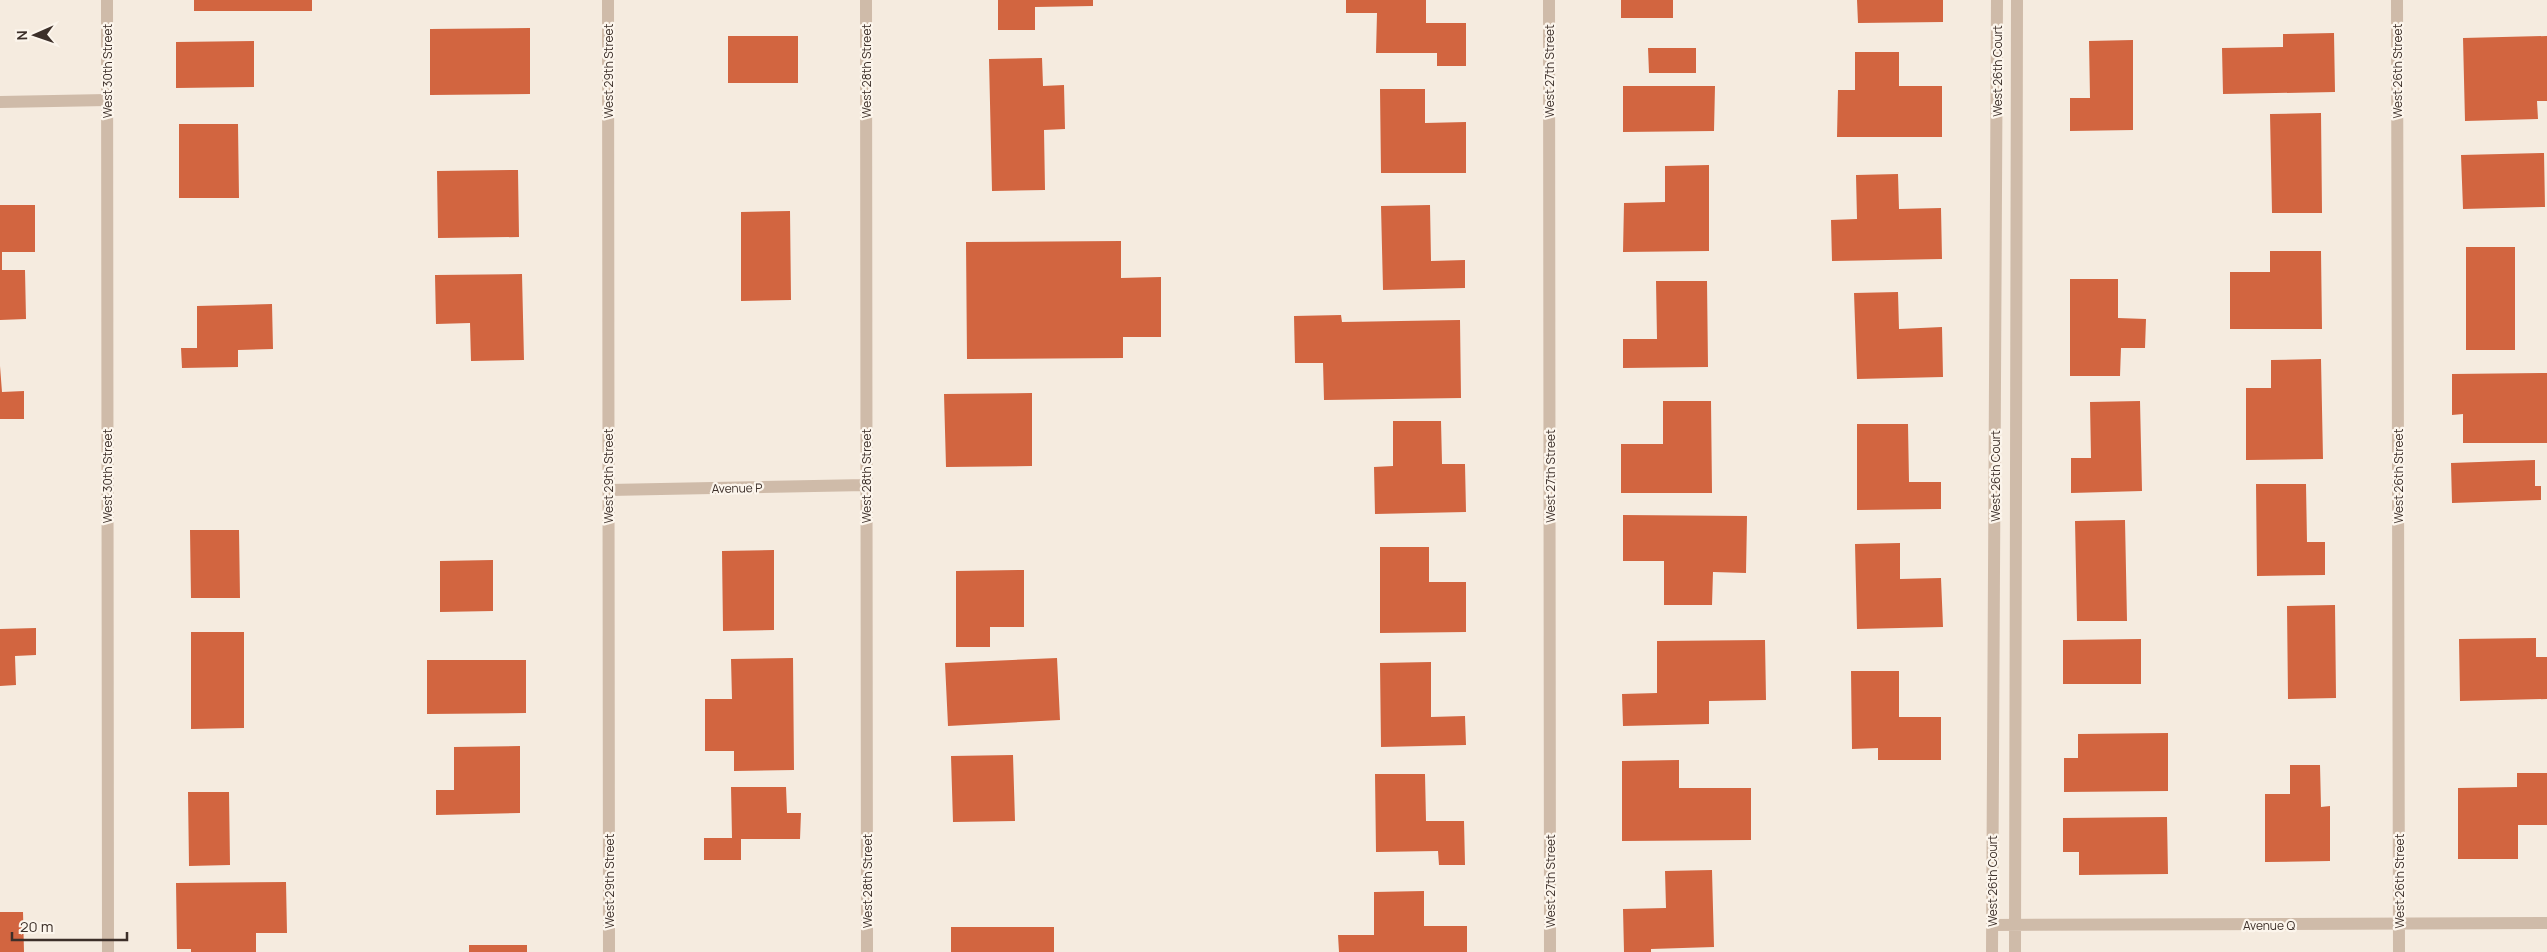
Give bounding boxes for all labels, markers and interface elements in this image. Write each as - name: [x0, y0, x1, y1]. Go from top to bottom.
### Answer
- north arrow: [10, 10, 60, 60]
- street label: West 29th Street: [600, 23, 617, 118]
- street label: West 26th Street: [2389, 23, 2406, 118]
- street label: West 30th Street: [99, 24, 116, 118]
- street label: West 28th Street: [858, 24, 875, 118]
- street label: West 27th Street: [1541, 24, 1558, 118]
- street label: West 26th Court: [1989, 25, 2006, 117]
- text: N: [12, 30, 31, 41]
- street label: West 29th Street: [600, 428, 617, 523]
- street label: West 26th Street: [2390, 428, 2407, 523]
- street label: West 30th Street: [99, 429, 116, 523]
- street label: West 28th Street: [858, 429, 875, 523]
- street label: West 27th Street: [1542, 429, 1559, 523]
- street label: West 26th Court: [1987, 430, 2004, 522]
- street label: Avenue P: [711, 479, 763, 497]
- street label: West 29th Street: [601, 833, 618, 928]
- street label: West 26th Street: [2391, 833, 2408, 928]
- street label: West 28th Street: [859, 834, 876, 928]
- street label: West 27th Street: [1542, 834, 1559, 928]
- street label: West 26th Court: [1984, 835, 2001, 927]
- scale bar: [12, 910, 128, 942]
- text: 20 m: [20, 916, 53, 937]
- street label: Avenue Q: [2243, 917, 2295, 934]

